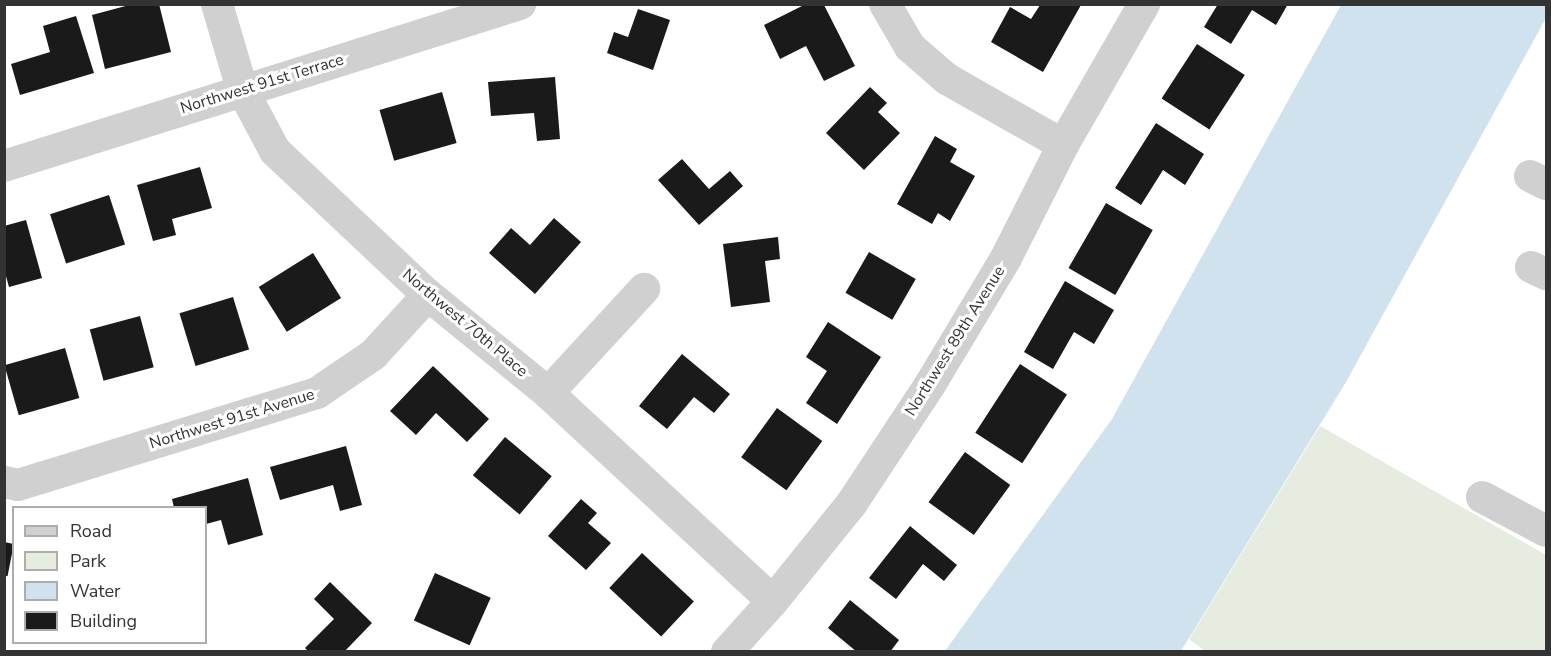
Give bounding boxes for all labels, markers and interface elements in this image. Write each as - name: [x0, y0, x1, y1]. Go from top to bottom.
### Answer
- street label: Northwest 91st Terrace: [178, 50, 346, 118]
- street label: Northwest 89th Avenue: [901, 263, 1009, 419]
- street label: Northwest 70th Place: [398, 265, 532, 381]
- street label: Northwest 91st Avenue: [147, 385, 317, 453]
- legend: [12, 506, 207, 644]
- text: Road: [70, 519, 112, 543]
- text: Park: [70, 549, 106, 573]
- text: Water: [70, 579, 121, 603]
- text: Building: [70, 609, 137, 633]

